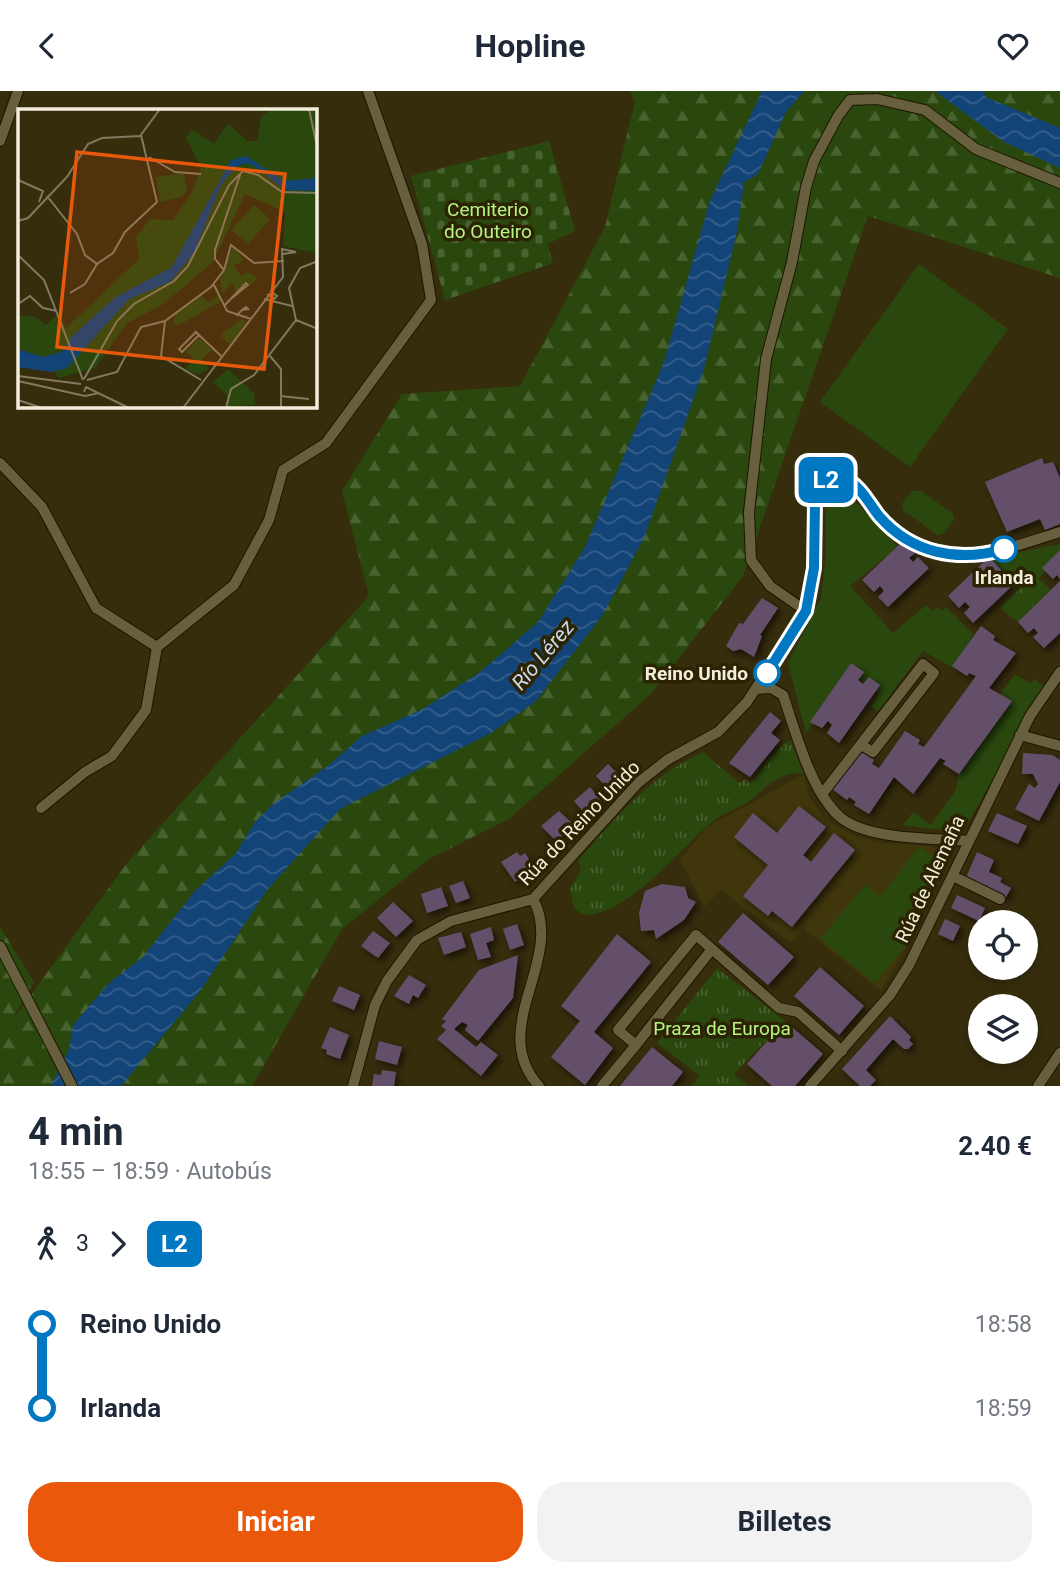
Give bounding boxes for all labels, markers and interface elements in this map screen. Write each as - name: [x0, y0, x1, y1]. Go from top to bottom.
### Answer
- icon: back: [28, 27, 66, 65]
- text: Hopline: [475, 27, 585, 65]
- icon: heart: [994, 27, 1032, 65]
- inset map: [18, 109, 317, 408]
- park label: Cemiterio do Outeiro: [444, 198, 532, 243]
- line badge: L2: [794, 457, 858, 503]
- text: L2: [813, 466, 839, 494]
- marker: Irlanda: [991, 536, 1017, 562]
- place label: Irlanda: [974, 566, 1034, 589]
- water label: Río Lérez: [507, 615, 579, 695]
- marker: Reino Unido: [754, 660, 780, 686]
- place label: Reino Unido: [645, 662, 748, 685]
- street label: Rúa do Reino Unido: [513, 756, 645, 890]
- street label: Rúa de Alemaña: [890, 812, 970, 946]
- map controls: [968, 910, 1038, 1064]
- button: locate: [968, 910, 1038, 980]
- button: layers: [968, 994, 1038, 1064]
- park label: Praza de Europa: [653, 1017, 791, 1040]
- text: 4 min: [28, 1110, 124, 1154]
- text: 2.40 €: [958, 1131, 1032, 1161]
- text: 18:55 – 18:59 · Autobús: [28, 1158, 272, 1185]
- icon: walk: [28, 1225, 66, 1263]
- icon: forward: [99, 1225, 137, 1263]
- text: 3: [76, 1230, 89, 1257]
- text: L2: [161, 1230, 188, 1258]
- text: Reino Unido: [80, 1309, 221, 1339]
- text: 18:58: [975, 1311, 1032, 1338]
- text: Irlanda: [80, 1393, 161, 1423]
- text: 18:59: [975, 1395, 1032, 1422]
- button: Iniciar: [28, 1482, 523, 1562]
- button: Billetes: [537, 1482, 1032, 1562]

